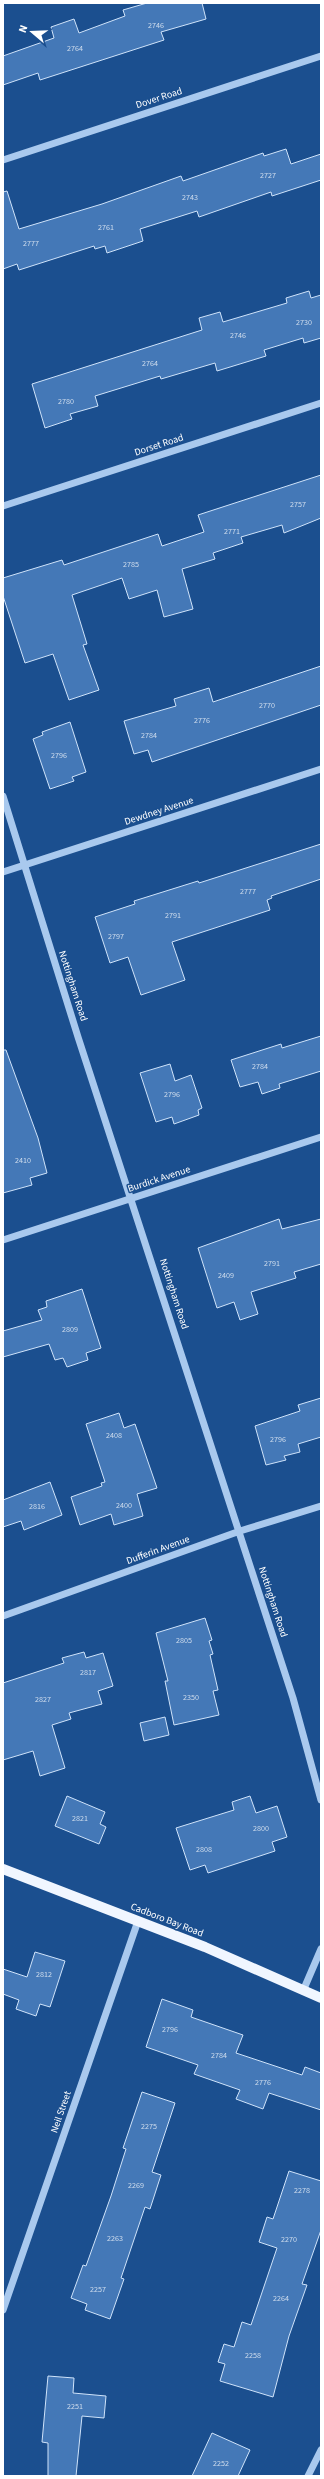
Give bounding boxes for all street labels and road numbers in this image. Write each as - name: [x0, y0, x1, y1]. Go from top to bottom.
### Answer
- street label: Dover Road: [134, 84, 184, 112]
- street label: Dorset Road: [133, 430, 185, 460]
- street label: Dewdney Avenue: [123, 793, 195, 829]
- street label: Nottingham Road: [55, 949, 91, 1023]
- street label: Burdick Avenue: [126, 1162, 192, 1196]
- street label: Nottingham Road: [156, 1257, 192, 1331]
- street label: Dufferin Avenue: [124, 1532, 192, 1568]
- street label: Nottingham Road: [255, 1565, 291, 1639]
- street label: Cadboro Bay Road: [129, 1900, 205, 1940]
- street label: Neil Street: [47, 2089, 75, 2135]

